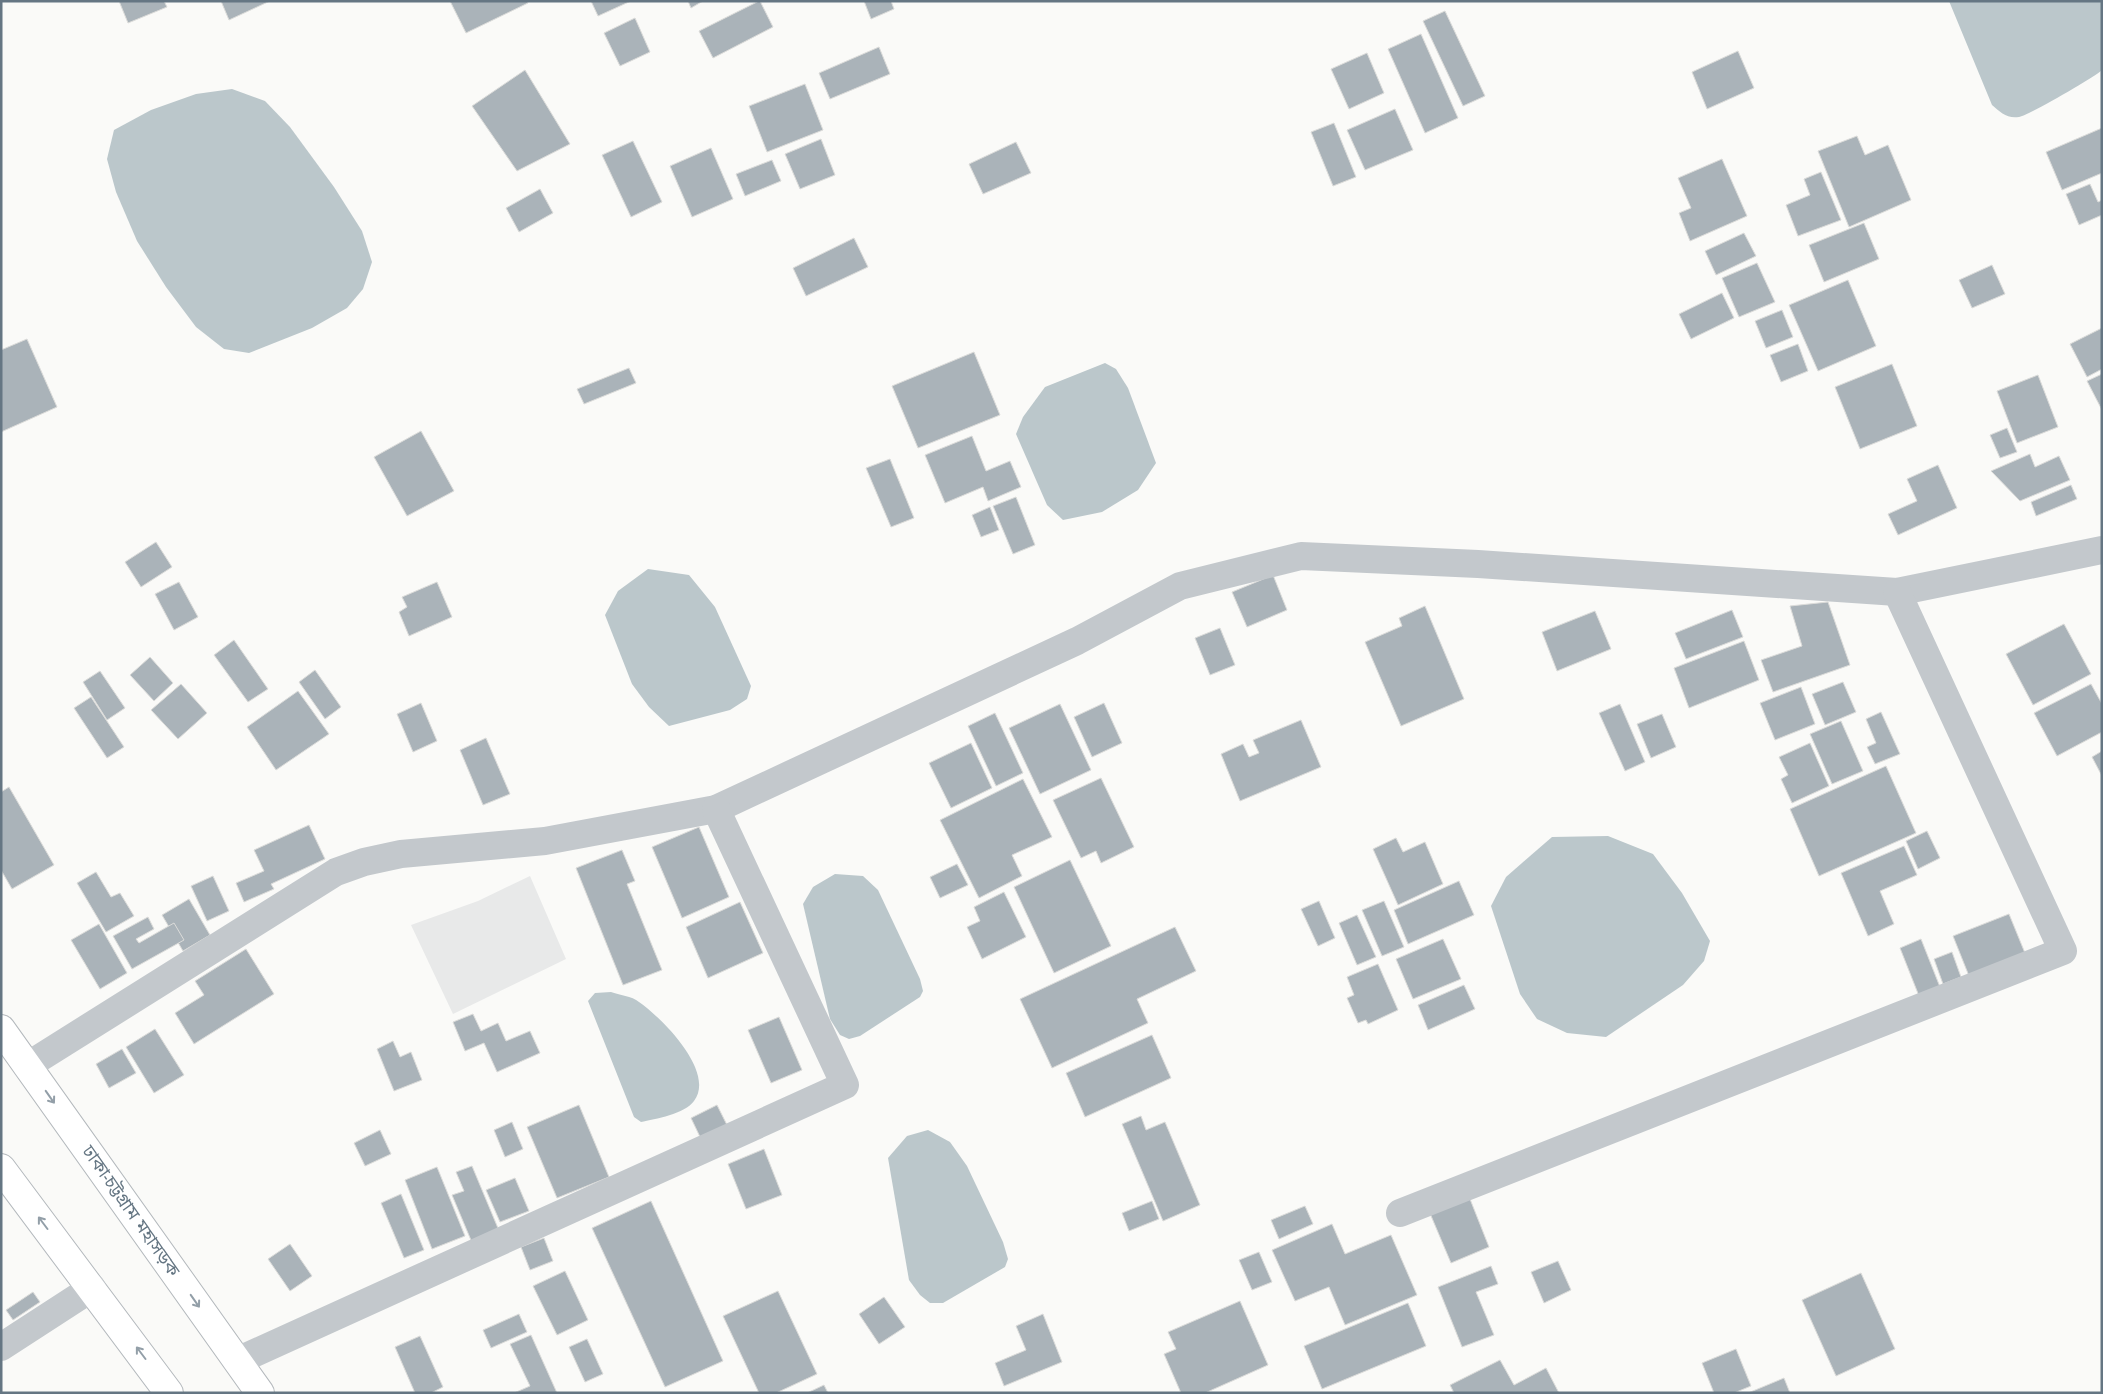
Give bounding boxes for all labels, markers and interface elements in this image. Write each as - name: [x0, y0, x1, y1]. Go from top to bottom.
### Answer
- one-way arrow: [45, 1090, 55, 1104]
- street label: ঢাকা-চট্টগ্রাম মহাসড়ক: [75, 1139, 186, 1282]
- one-way arrow: [38, 1216, 48, 1230]
- one-way arrow: [190, 1294, 200, 1308]
- one-way arrow: [136, 1346, 146, 1360]

